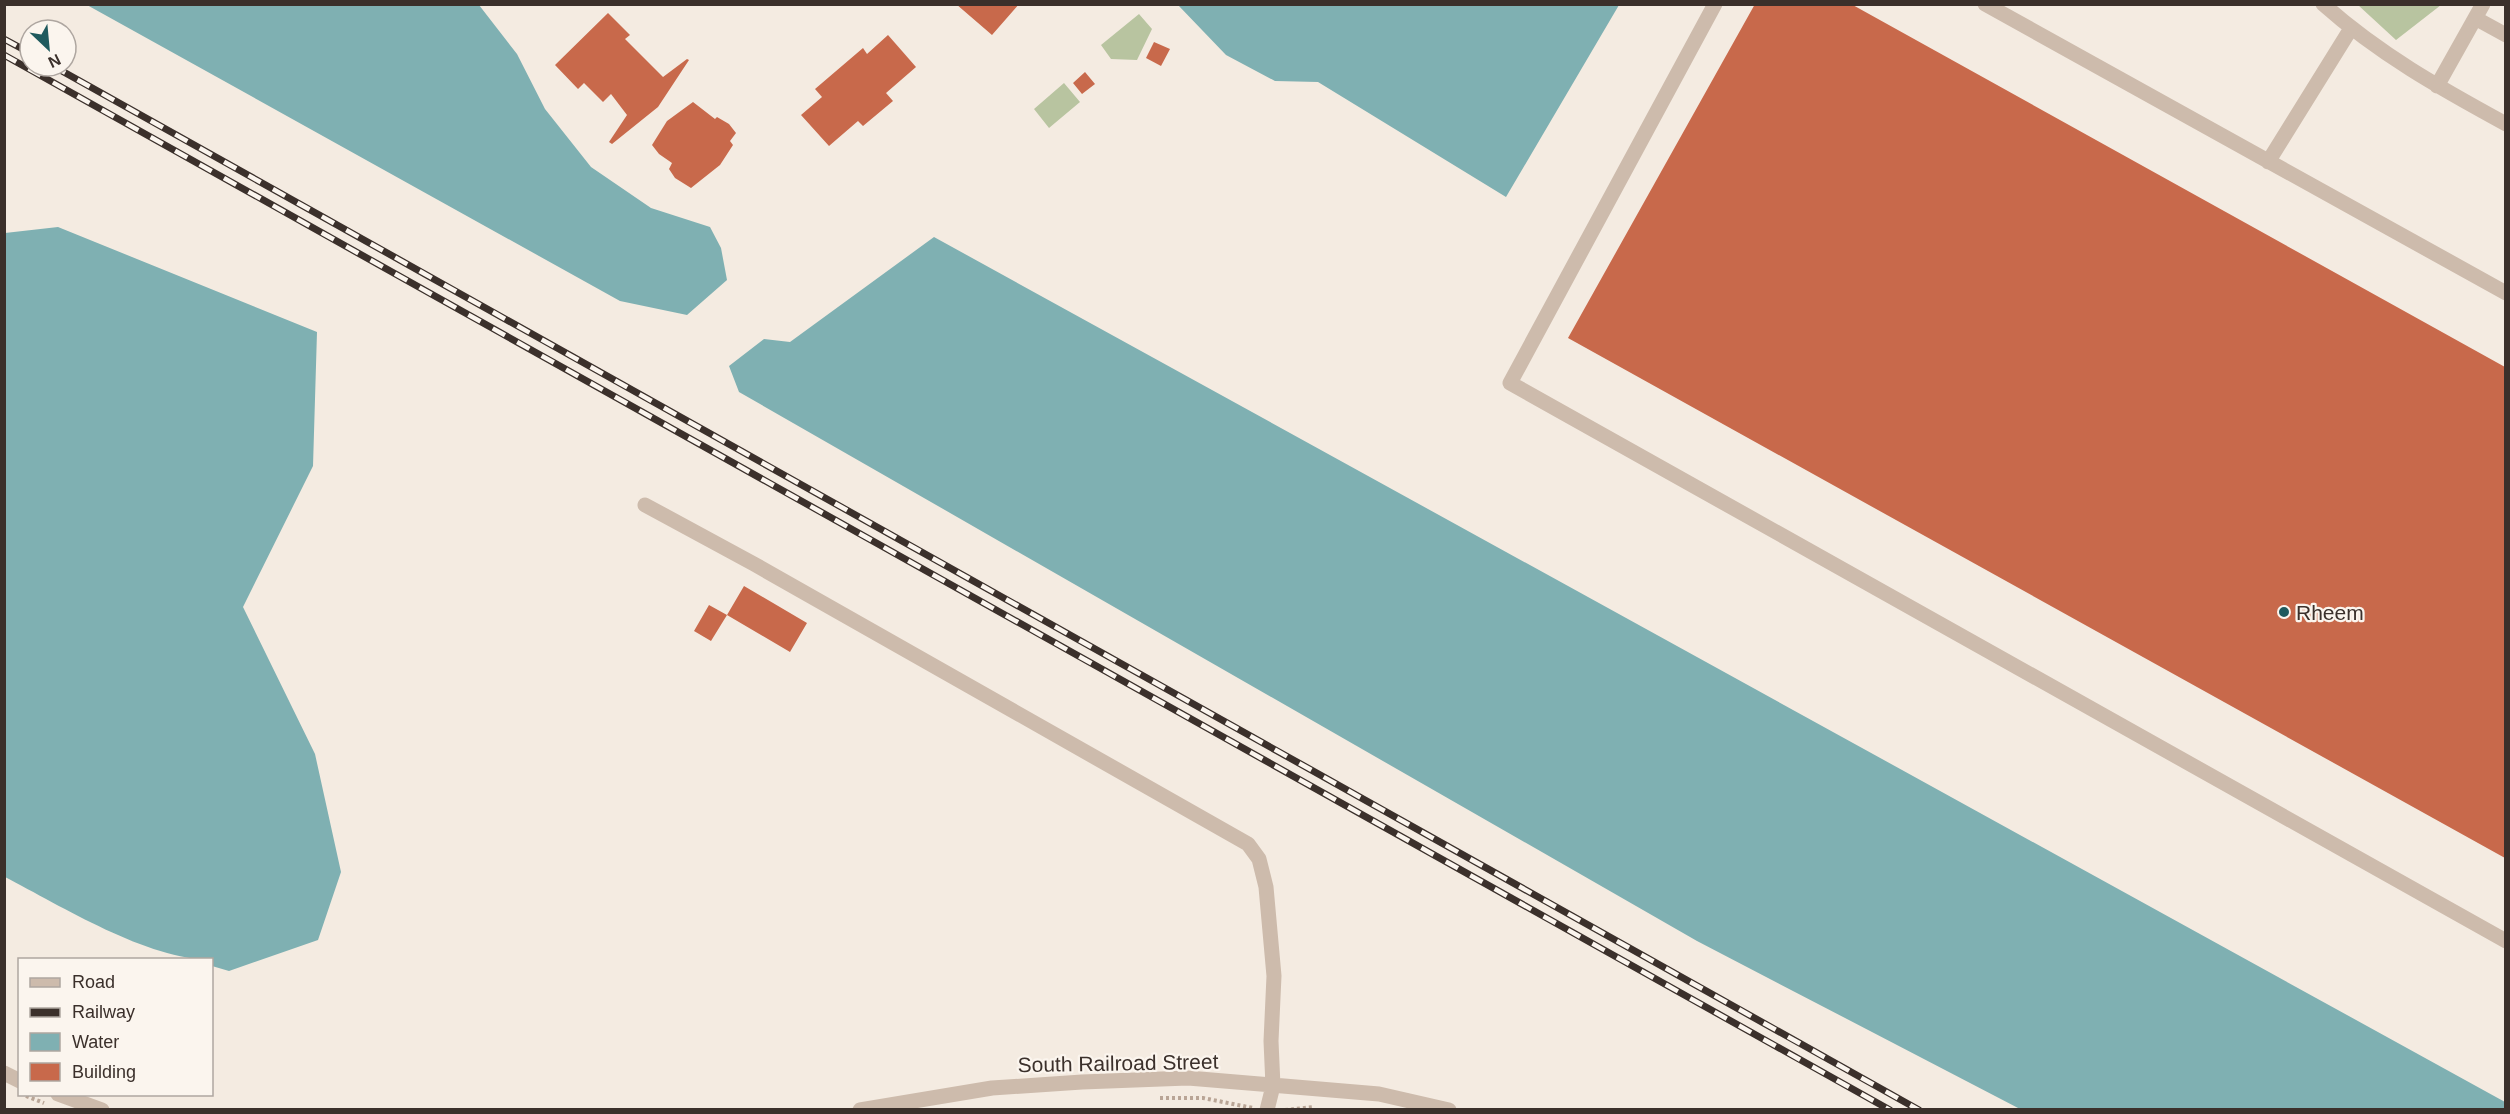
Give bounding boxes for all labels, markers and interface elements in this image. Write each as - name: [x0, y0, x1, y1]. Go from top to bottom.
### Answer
- north arrow: [18, 18, 78, 78]
- text: N: [45, 51, 63, 71]
- place label: Rheem: [2296, 601, 2364, 624]
- marker: Rheem: [2277, 605, 2291, 619]
- legend: [18, 958, 213, 1096]
- text: Road: [72, 972, 115, 992]
- text: Railway: [72, 1002, 135, 1022]
- text: Water: [72, 1032, 119, 1052]
- street label: South Railroad Street: [1017, 1050, 1219, 1076]
- text: Building: [72, 1062, 136, 1082]

